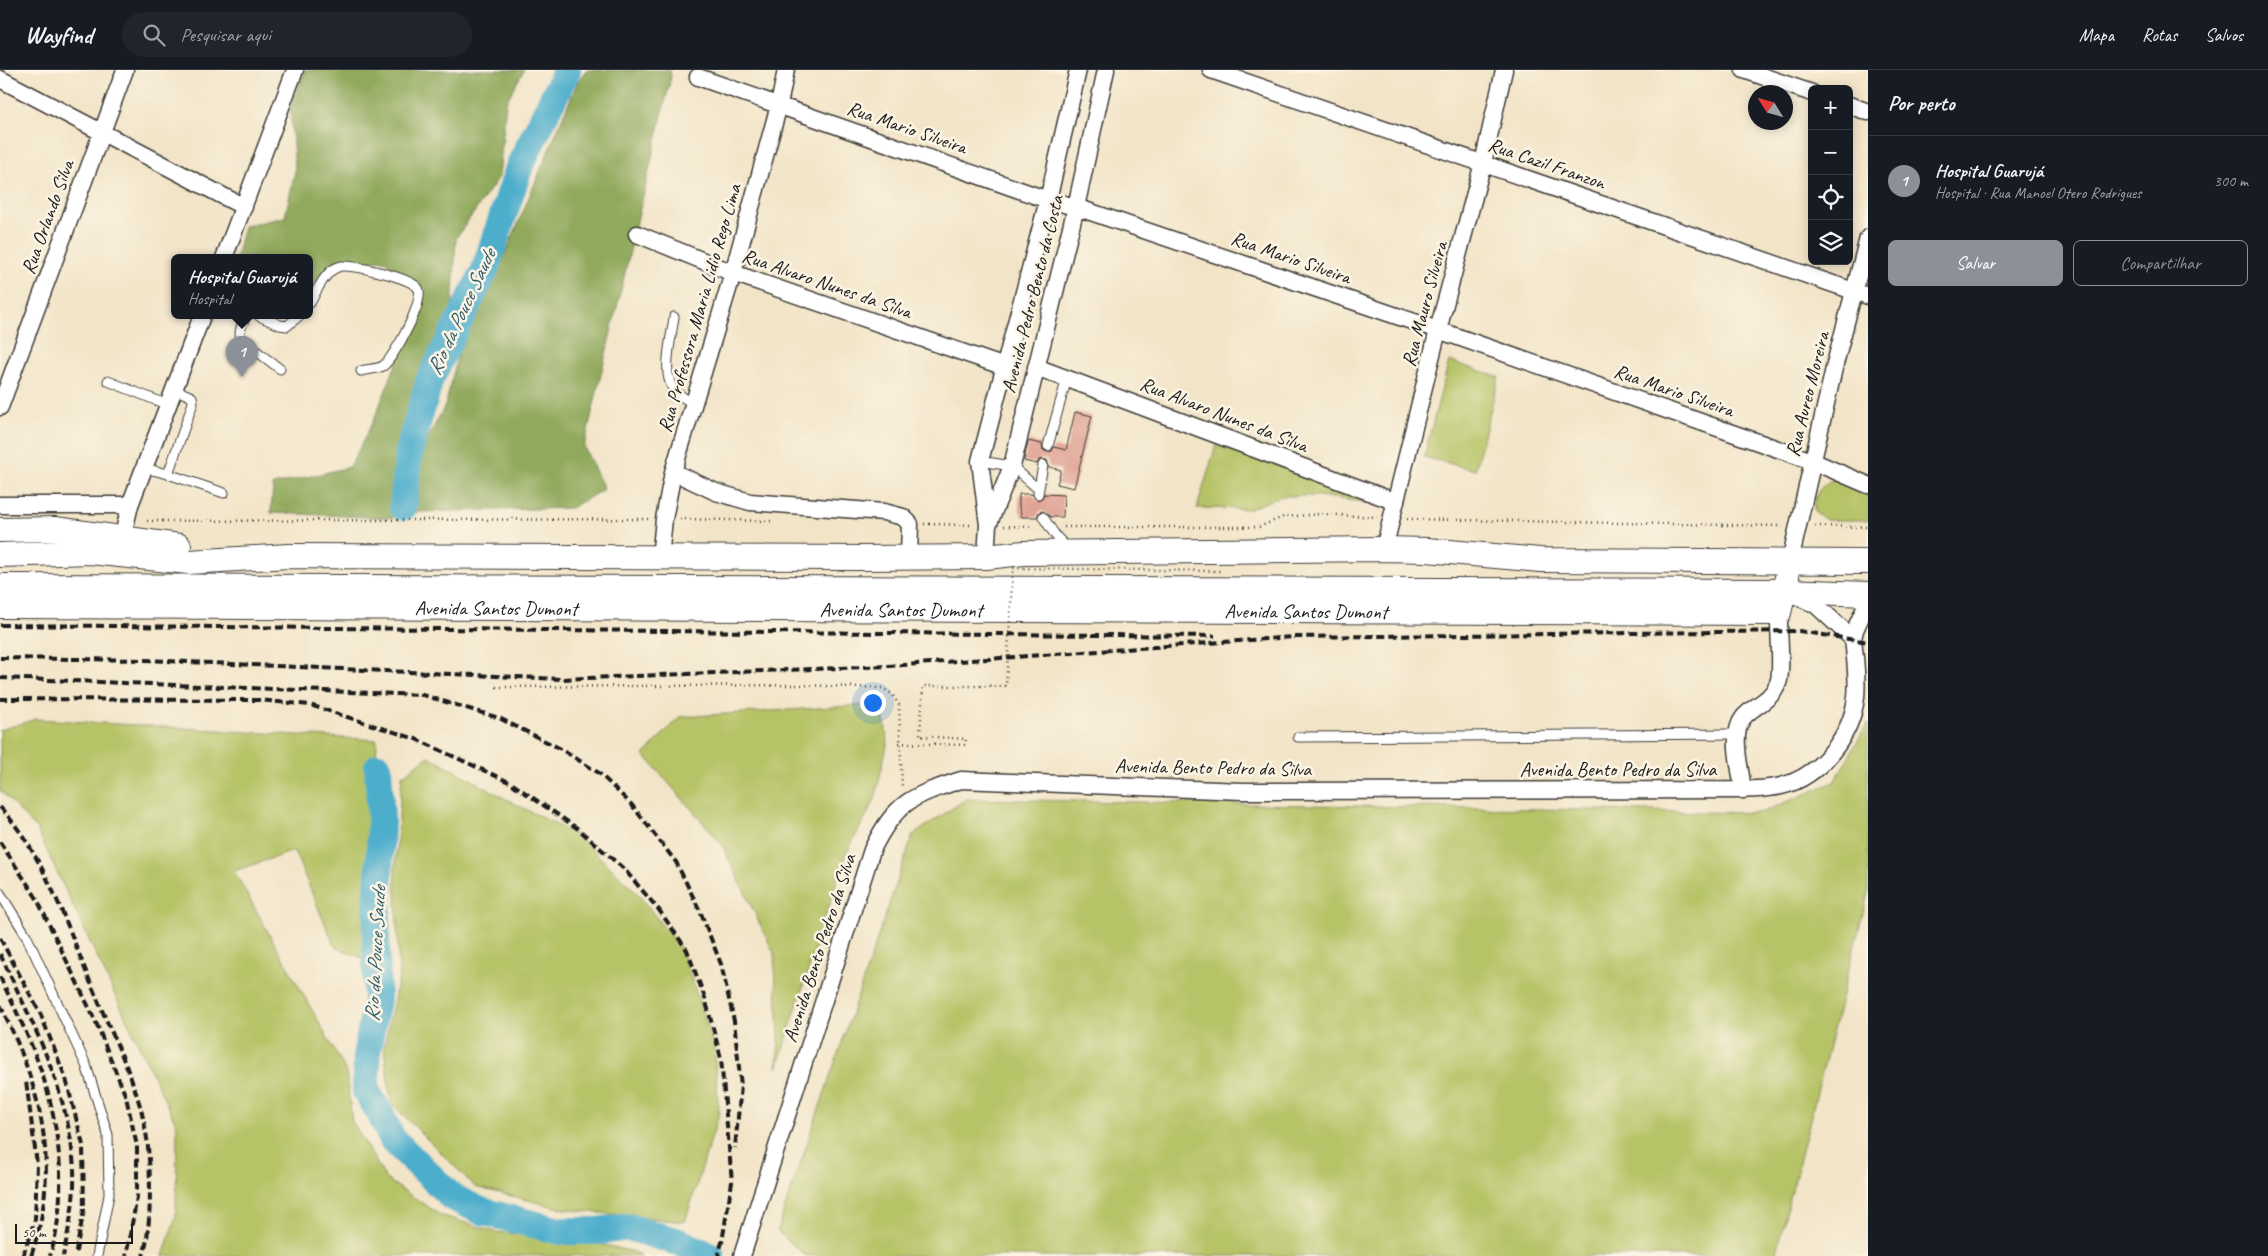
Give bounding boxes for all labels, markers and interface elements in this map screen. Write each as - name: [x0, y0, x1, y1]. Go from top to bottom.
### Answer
- search box: [122, 12, 472, 57]
- text: Wayfind: [25, 20, 92, 50]
- icon: search: [140, 21, 168, 49]
- text: Pesquisar aqui: [180, 23, 271, 47]
- text: Mapa: [2079, 24, 2114, 46]
- text: Rotas: [2142, 24, 2177, 46]
- text: Salvos: [2205, 24, 2243, 46]
- north arrow: [1748, 85, 1793, 130]
- map controls: [1808, 85, 1853, 265]
- button: +: [1808, 85, 1853, 130]
- text: Por perto: [1888, 90, 1955, 116]
- street label: Rua Mario Silveira: [844, 95, 972, 160]
- button: −: [1808, 130, 1853, 175]
- street label: Rua Cazil Franzon: [1485, 132, 1610, 196]
- street label: Rua Orlando Silva: [15, 155, 80, 278]
- text: Hospital Guarujá: [1935, 159, 2043, 183]
- text: 1: [1900, 171, 1908, 191]
- text: 300 m: [2214, 171, 2248, 191]
- button: locate: [1808, 175, 1853, 220]
- street label: Rua Professora Maria Lidio Rego Lima: [652, 180, 747, 435]
- text: Hospital · Rua Manoel Otero Rodrigues: [1935, 183, 2142, 203]
- street label: Avenida Pedro Bento da Costa: [996, 192, 1069, 395]
- button: layers: [1808, 220, 1853, 265]
- street label: Rua Mario Silveira: [1228, 225, 1356, 290]
- street label: Rua Mauro Silveira: [1396, 237, 1454, 369]
- button: Salvar: [1888, 240, 2063, 286]
- button: Compartilhar: [2073, 240, 2248, 286]
- water label: Rio da Pouce Saude: [421, 242, 503, 379]
- street label: Rua Alvaro Nunes da Silva: [739, 243, 916, 325]
- popup: [171, 254, 313, 319]
- text: Hospital Guarujá: [188, 265, 296, 289]
- text: Hospital: [188, 289, 232, 309]
- street label: Rua Aureo Moreira: [1780, 327, 1835, 459]
- pin: 1: [226, 336, 258, 377]
- street label: Rua Mario Silveira: [1611, 358, 1739, 423]
- street label: Rua Alvaro Nunes da Silva: [1137, 371, 1313, 459]
- street label: Avenida Santos Dumont: [415, 596, 581, 621]
- street label: Avenida Santos Dumont: [820, 597, 986, 623]
- street label: Avenida Santos Dumont: [1225, 599, 1391, 624]
- your location: [860, 690, 886, 716]
- street label: Avenida Bento Pedro da Silva: [1115, 753, 1313, 782]
- street label: Avenida Bento Pedro da Silva: [1520, 757, 1717, 782]
- street label: Avenida Bento Pedro da Silva: [777, 850, 862, 1045]
- water label: Rio da Pouce Saude: [358, 883, 392, 1022]
- scale bar: [15, 1221, 132, 1244]
- text: 50 m: [22, 1224, 46, 1241]

